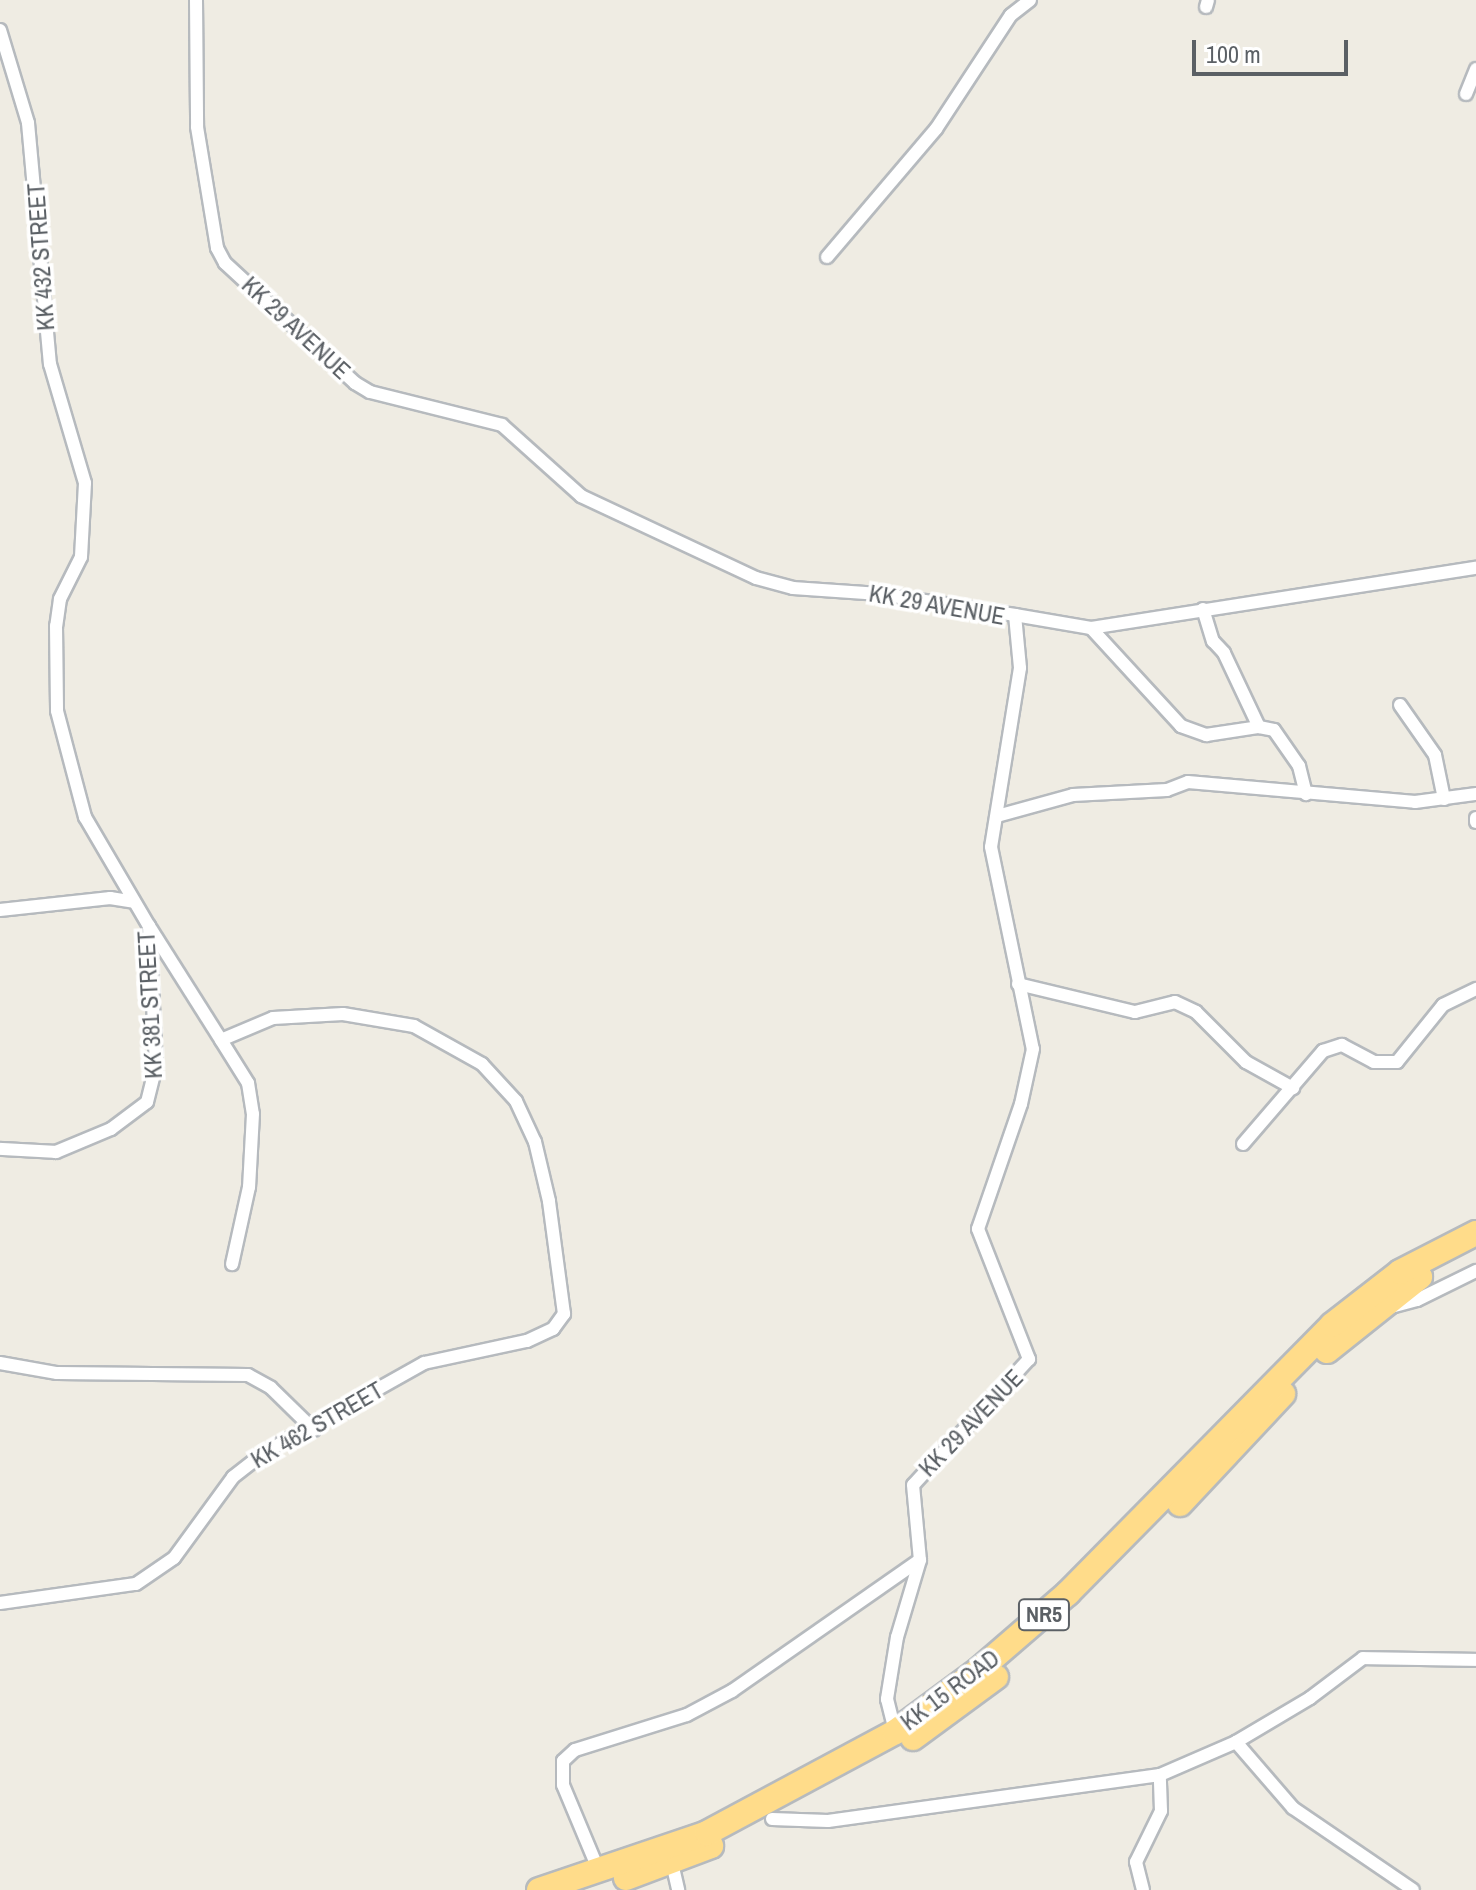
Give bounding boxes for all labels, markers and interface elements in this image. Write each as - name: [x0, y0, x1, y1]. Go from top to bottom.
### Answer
- scale bar: [1196, 24, 1352, 74]
- text: 100 m: [1206, 38, 1261, 70]
- street label: KK 432 STREET: [21, 182, 61, 332]
- street label: KK 29 AVENUE: [236, 270, 356, 386]
- street label: KK 29 AVENUE: [866, 579, 1008, 631]
- street label: KK 381 STREET: [132, 931, 168, 1079]
- street label: KK 29 AVENUE: [913, 1363, 1029, 1483]
- street label: KK 462 STREET: [246, 1376, 388, 1474]
- road number: NR5: [1016, 1597, 1072, 1633]
- street label: KK 15 ROAD: [895, 1644, 1005, 1736]

